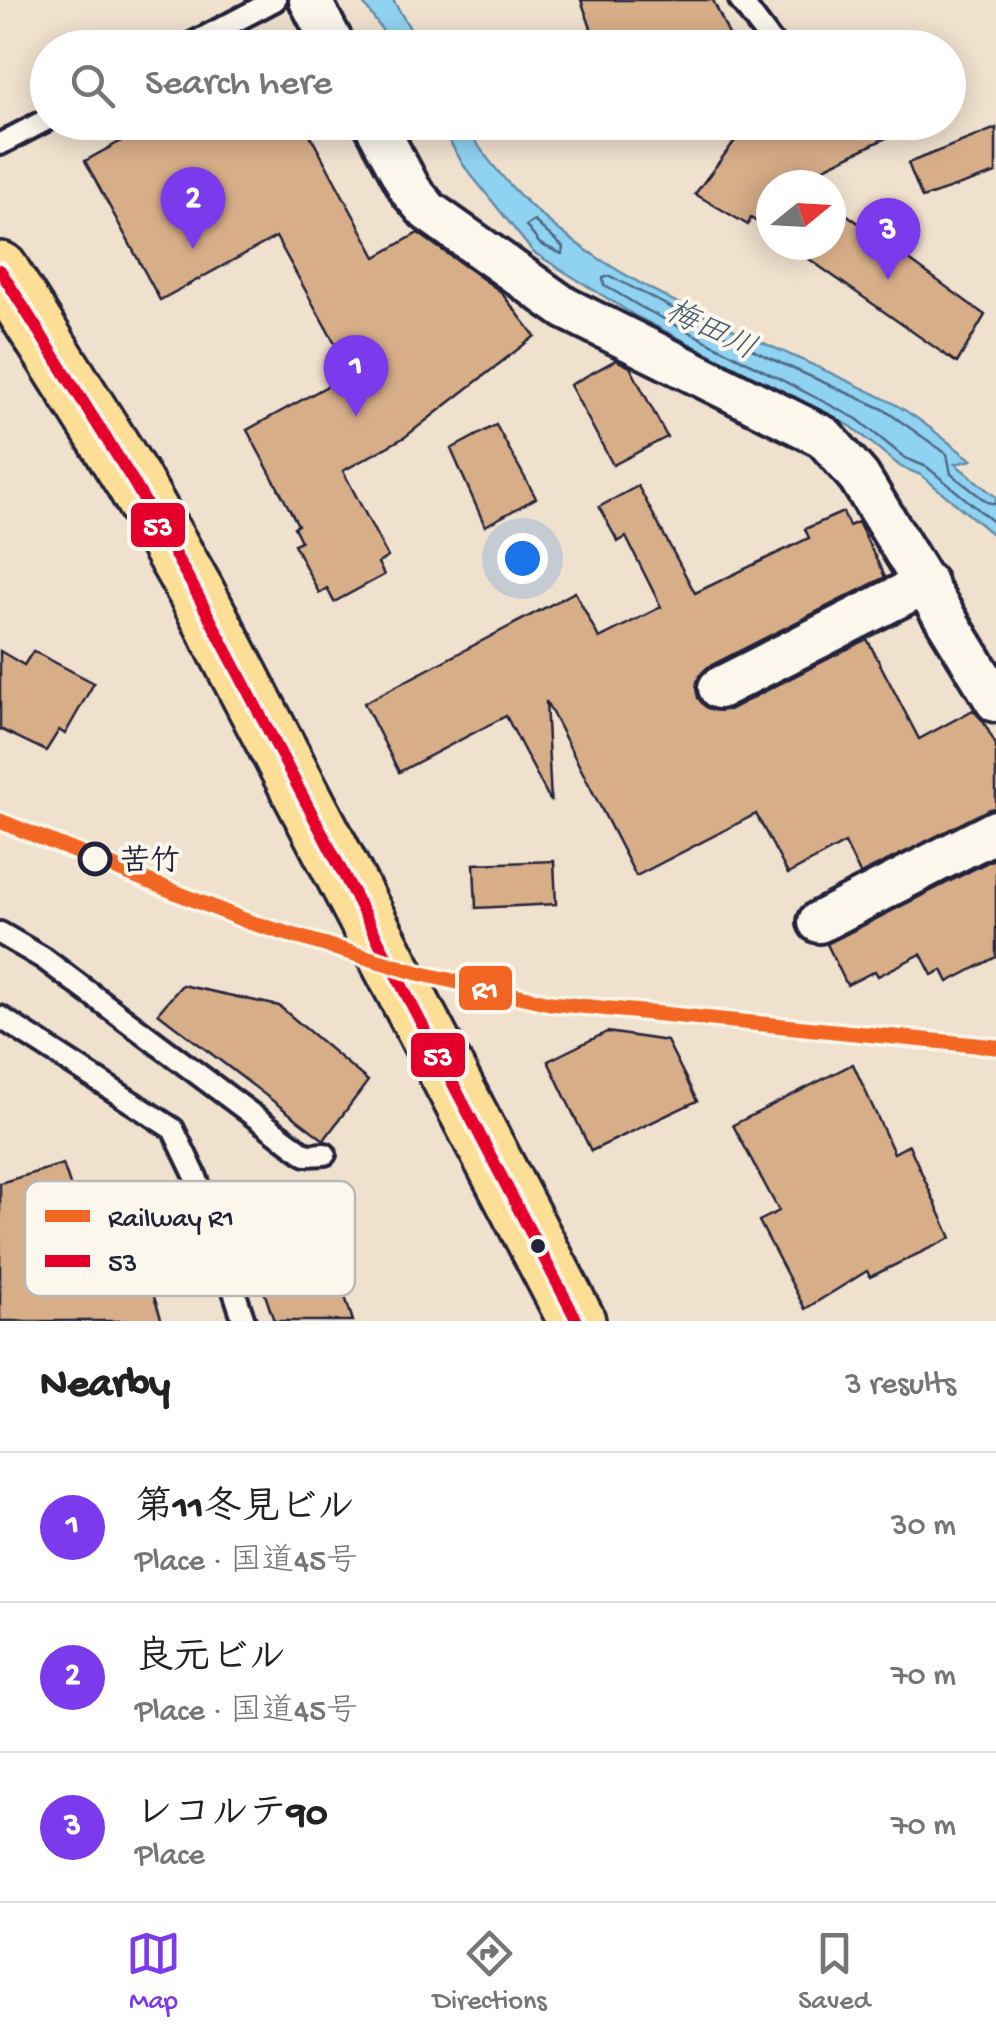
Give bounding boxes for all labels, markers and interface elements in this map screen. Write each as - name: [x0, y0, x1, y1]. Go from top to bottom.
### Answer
- search box: [30, 30, 966, 140]
- icon: search: [65, 58, 120, 113]
- text: Search here: [145, 63, 332, 107]
- pin: 2: [160, 166, 226, 249]
- north arrow: [756, 170, 846, 260]
- pin: 3: [856, 198, 920, 280]
- water label: 梅田川: [658, 293, 762, 371]
- pin: 1: [324, 334, 388, 417]
- line badge: 53: [129, 501, 187, 549]
- text: 53: [143, 513, 173, 546]
- your location: [497, 533, 548, 584]
- marker: 苦竹: [79, 843, 111, 875]
- place label: 苦竹: [120, 844, 180, 881]
- line badge: R1: [457, 964, 514, 1012]
- text: R1: [471, 976, 498, 1009]
- line badge: 53: [409, 1031, 467, 1079]
- text: 53: [423, 1043, 453, 1076]
- legend: [25, 1181, 355, 1296]
- text: Railway R1: [108, 1204, 234, 1237]
- unlabelled marker: [528, 1236, 548, 1256]
- text: 53: [108, 1249, 137, 1282]
- text: Nearby: [40, 1362, 170, 1411]
- text: 3 results: [845, 1367, 956, 1405]
- text: 第11冬見ビル: [135, 1488, 355, 1532]
- text: 1: [66, 1508, 79, 1546]
- text: 30 m: [891, 1508, 956, 1546]
- text: Place · 国道45号: [135, 1544, 358, 1582]
- text: 良元ビル: [135, 1638, 286, 1682]
- text: 2: [65, 1658, 80, 1696]
- text: 70 m: [891, 1658, 956, 1696]
- text: Place · 国道45号: [135, 1694, 358, 1732]
- text: レコルテ90: [135, 1794, 328, 1838]
- text: 3: [64, 1808, 81, 1846]
- text: 70 m: [891, 1808, 956, 1846]
- text: Place: [135, 1838, 205, 1876]
- tab: Map: [126, 1926, 181, 2019]
- tab: Directions: [433, 1926, 547, 2019]
- tab: Saved: [798, 1926, 870, 2019]

